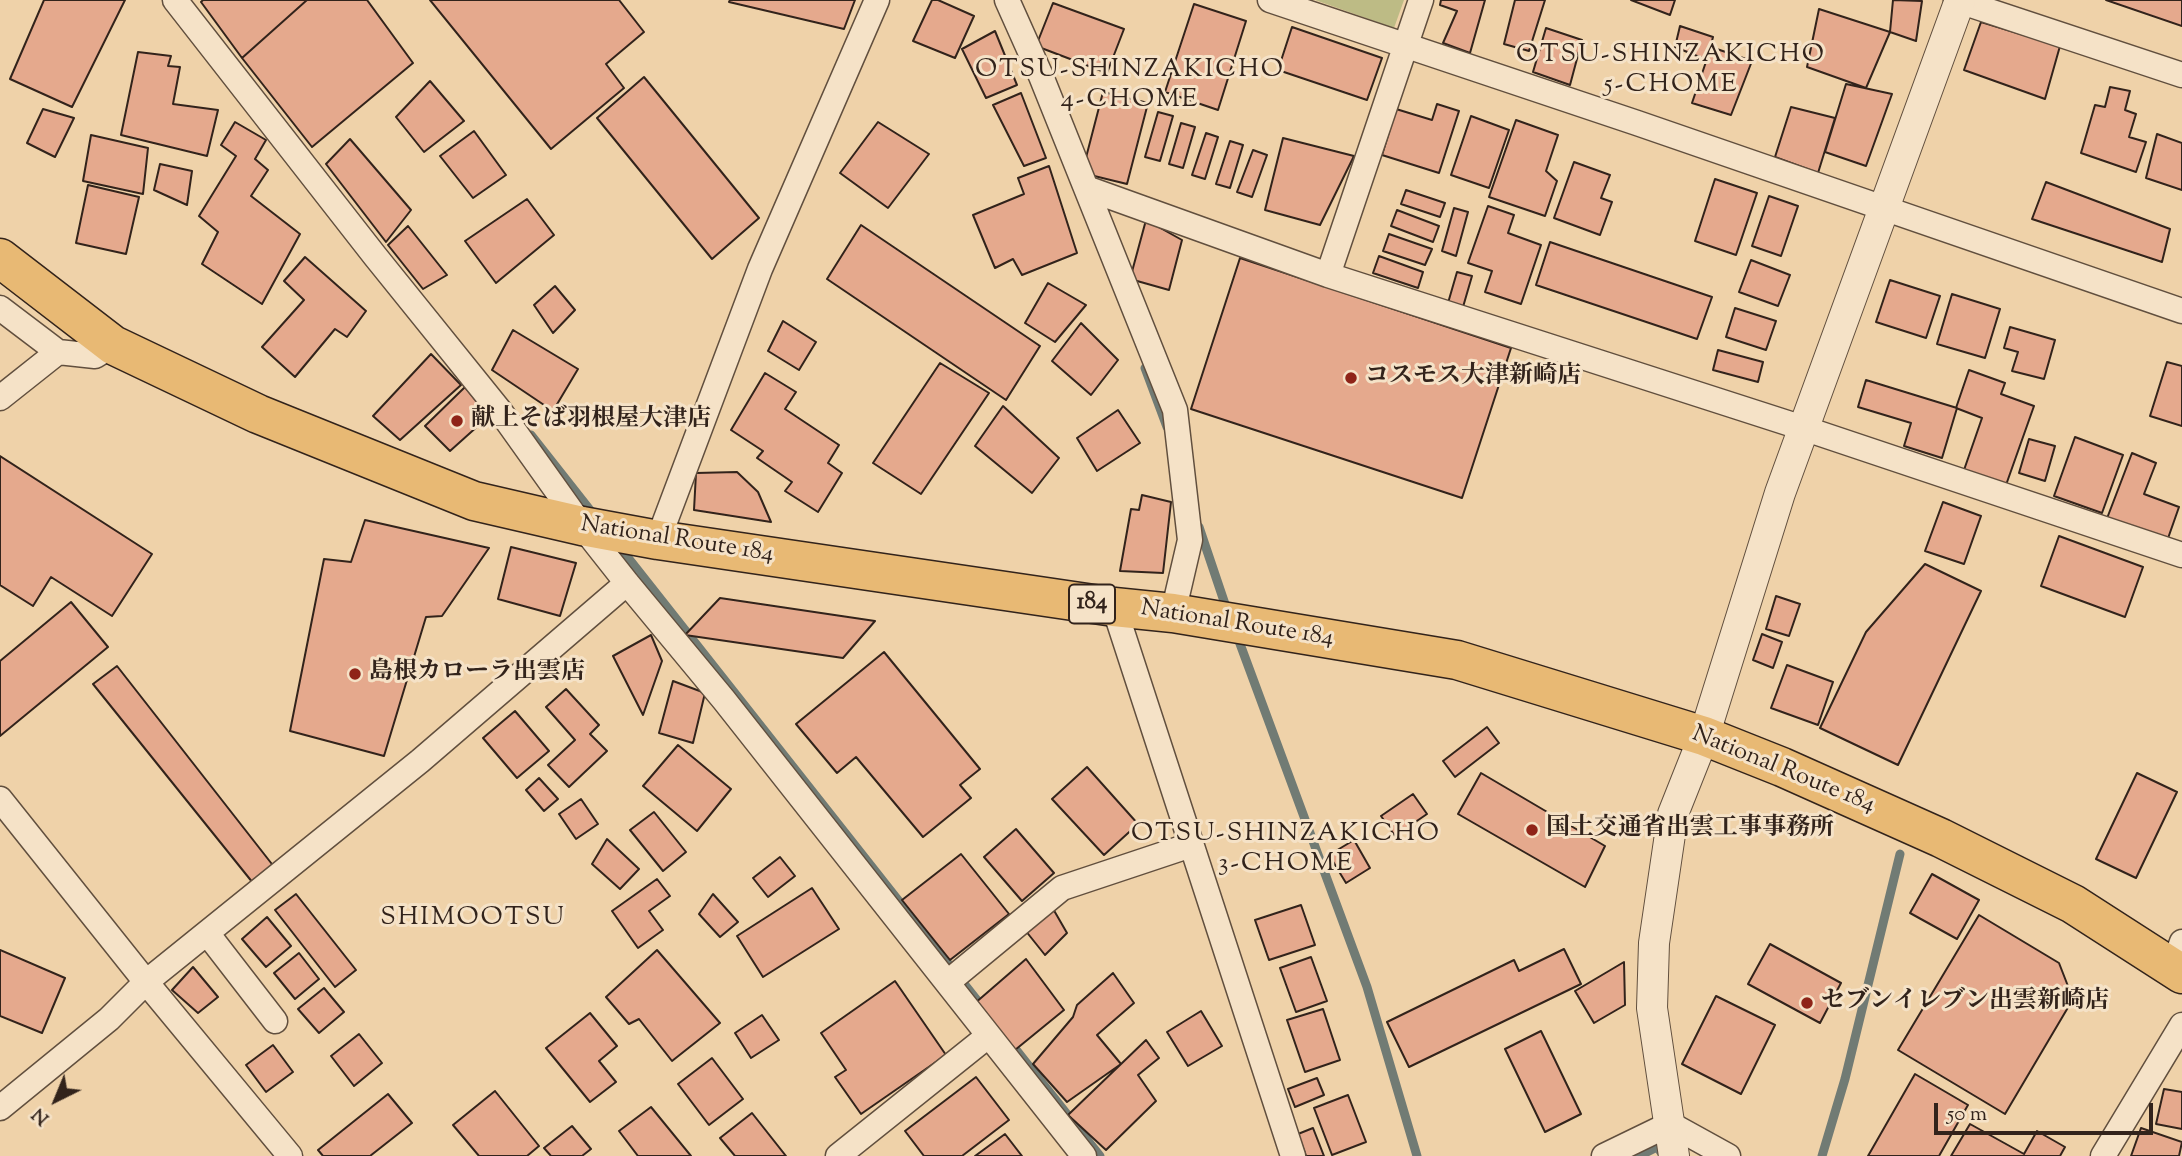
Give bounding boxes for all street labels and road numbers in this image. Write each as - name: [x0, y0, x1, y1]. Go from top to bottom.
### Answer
- street label: National Route 184: [578, 512, 776, 570]
- road number: 184: [1069, 584, 1115, 624]
- street label: National Route 184: [1138, 596, 1336, 654]
- street label: National Route 184: [1687, 721, 1879, 821]

